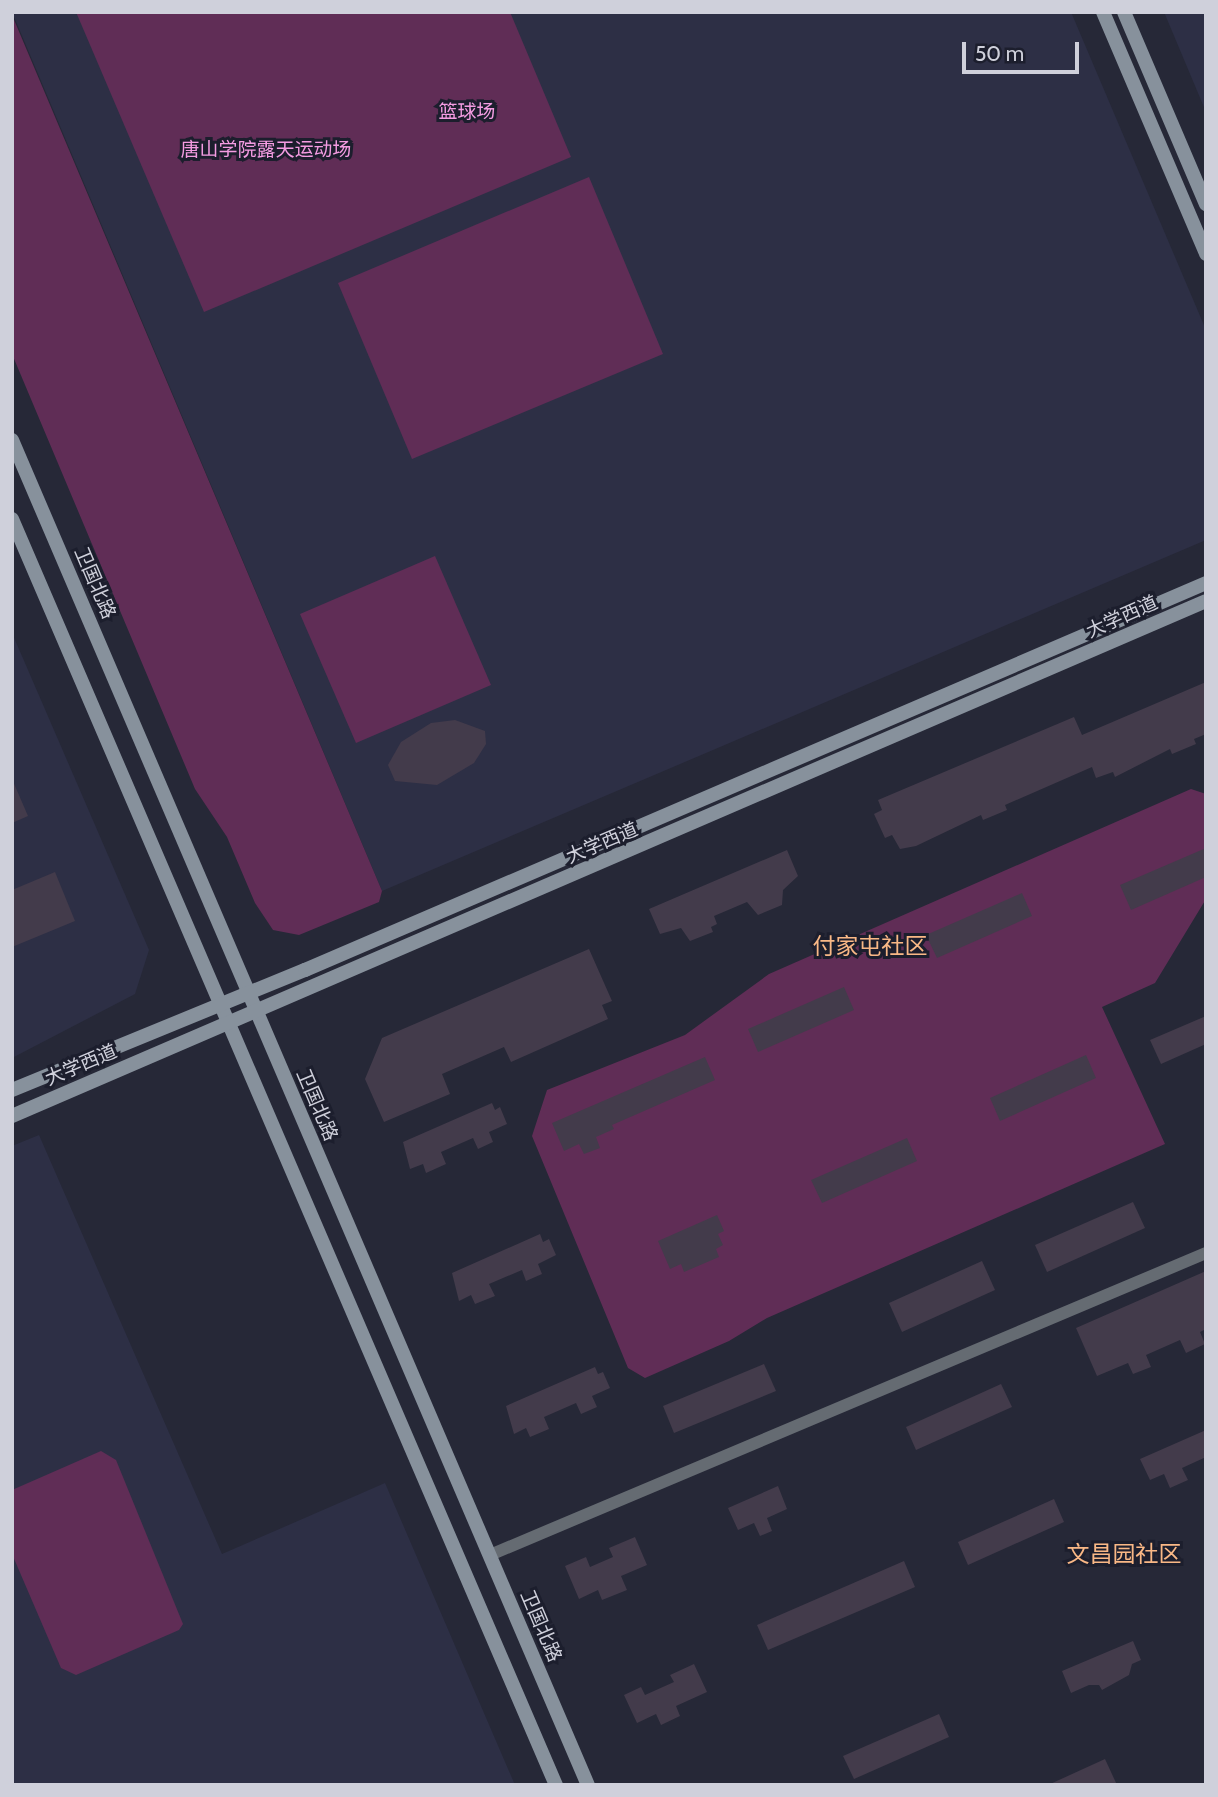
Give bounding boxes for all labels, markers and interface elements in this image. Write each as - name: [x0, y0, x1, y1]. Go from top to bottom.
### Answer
- scale bar: [966, 28, 1083, 72]
- text: 50 m: [975, 41, 1024, 66]
- park label: 篮球场: [439, 101, 495, 123]
- park label: 唐山学院露天运动场: [181, 139, 351, 161]
- street label: 卫国北路: [70, 544, 120, 622]
- street label: 大学西道: [1083, 591, 1161, 643]
- street label: 大学西道: [563, 818, 641, 868]
- district label: 付家屯社区: [813, 932, 927, 960]
- street label: 大学西道: [42, 1040, 120, 1090]
- street label: 卫国北路: [292, 1066, 342, 1144]
- district label: 文昌园社区: [1067, 1540, 1181, 1568]
- street label: 卫国北路: [516, 1587, 566, 1665]

